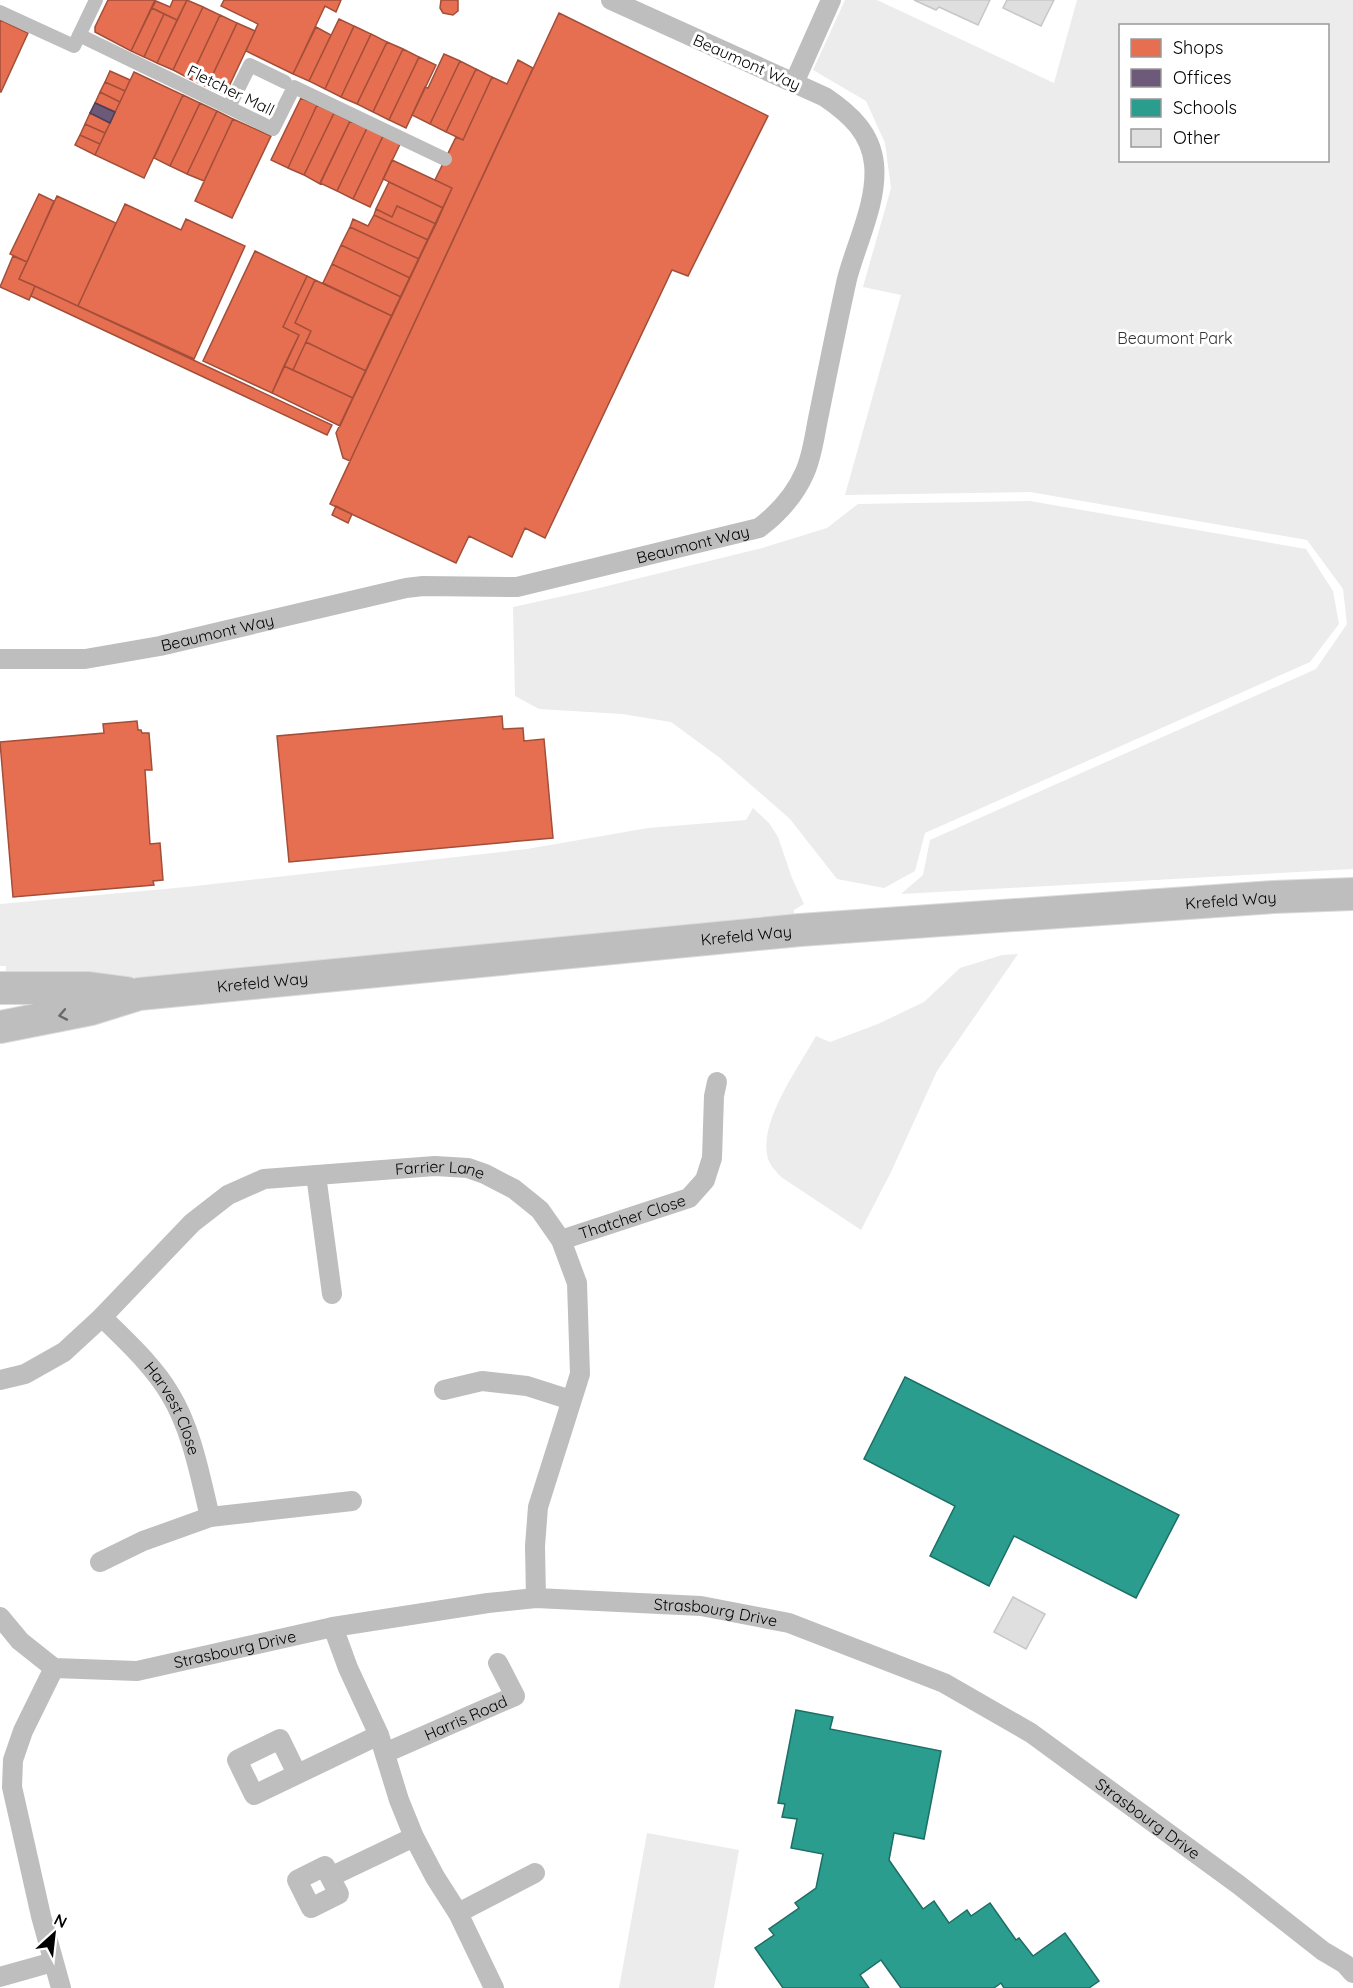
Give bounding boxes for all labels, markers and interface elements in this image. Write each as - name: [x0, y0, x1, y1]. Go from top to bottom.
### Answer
- legend: [1119, 24, 1329, 162]
- street label: Beaumont Way: [690, 29, 804, 95]
- text: Shops: [1173, 36, 1224, 59]
- street label: Fletcher Mall: [184, 60, 278, 120]
- text: Offices: [1173, 66, 1232, 89]
- text: Schools: [1173, 96, 1237, 119]
- text: Other: [1173, 126, 1220, 149]
- park label: Beaumont Park: [1117, 328, 1233, 348]
- street label: Beaumont Way: [634, 521, 751, 568]
- street label: Beaumont Way: [159, 609, 276, 655]
- street label: Krefeld Way: [1184, 887, 1277, 913]
- street label: Krefeld Way: [700, 921, 793, 950]
- street label: Krefeld Way: [216, 968, 309, 996]
- one-way arrow: [58, 1008, 68, 1021]
- street label: Farrier Lane: [394, 1156, 488, 1183]
- street label: Thatcher Close: [576, 1190, 688, 1243]
- street label: Harvest Close: [140, 1357, 204, 1457]
- street label: Strasbourg Drive: [653, 1594, 779, 1631]
- street label: Strasbourg Drive: [172, 1626, 298, 1672]
- street label: Harris Road: [421, 1691, 510, 1745]
- street label: Strasbourg Drive: [1092, 1774, 1204, 1863]
- north arrow: [24, 1904, 84, 1964]
- text: N: [51, 1909, 71, 1932]

